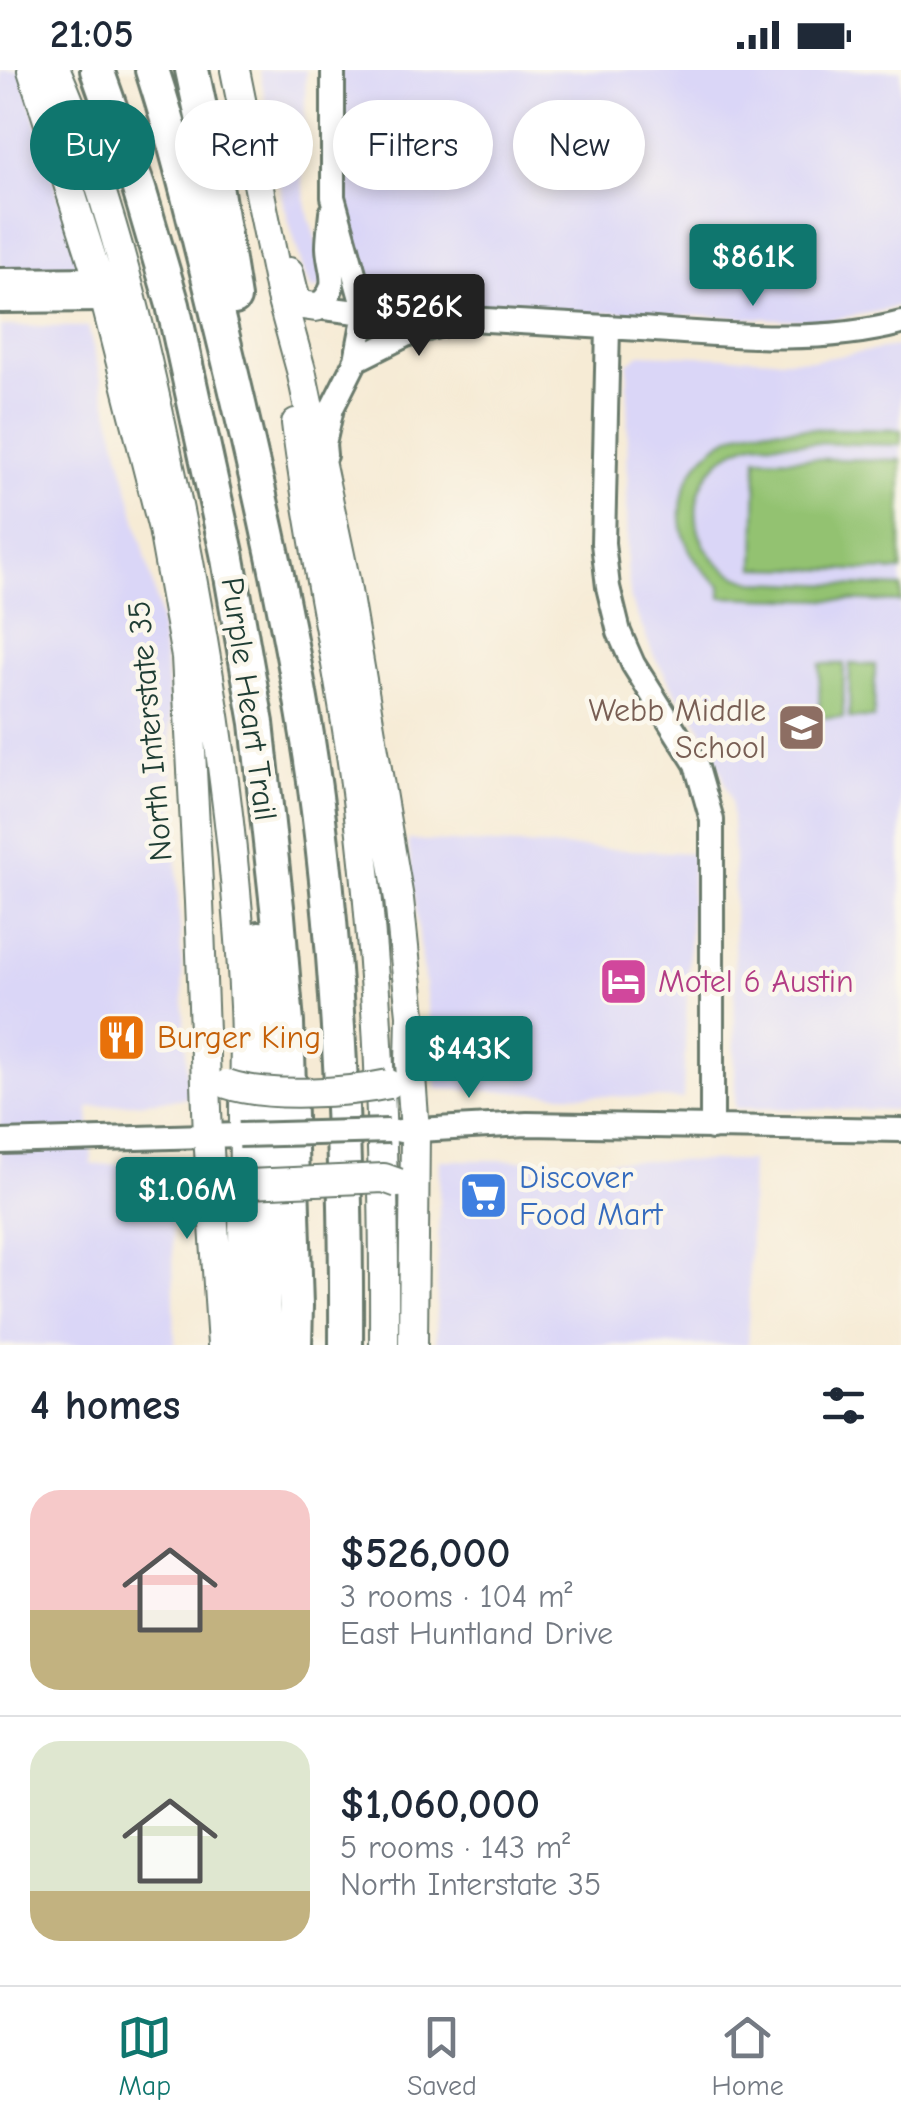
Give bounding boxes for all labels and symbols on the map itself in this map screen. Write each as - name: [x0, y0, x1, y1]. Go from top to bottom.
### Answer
- pin: $861K: [683, 224, 823, 309]
- pin: $526K: [349, 274, 489, 359]
- street label: Purple Heart Trail: [214, 575, 284, 823]
- street label: North Interstate 35: [120, 599, 180, 863]
- place label: Webb Middle School: [588, 692, 766, 766]
- school or university icon: Webb Middle School: [775, 702, 827, 754]
- hotel icon: Motel 6 Austin: [597, 955, 649, 1007]
- place label: Motel 6 Austin: [658, 963, 854, 1000]
- restaurant icon: Burger King: [96, 1011, 148, 1063]
- pin: $443K: [399, 1016, 539, 1101]
- place label: Burger King: [157, 1019, 321, 1056]
- pin: $1.06M: [106, 1157, 268, 1242]
- place label: Discover Food Mart: [519, 1159, 663, 1233]
- supermarket icon: Discover Food Mart: [458, 1169, 510, 1221]

